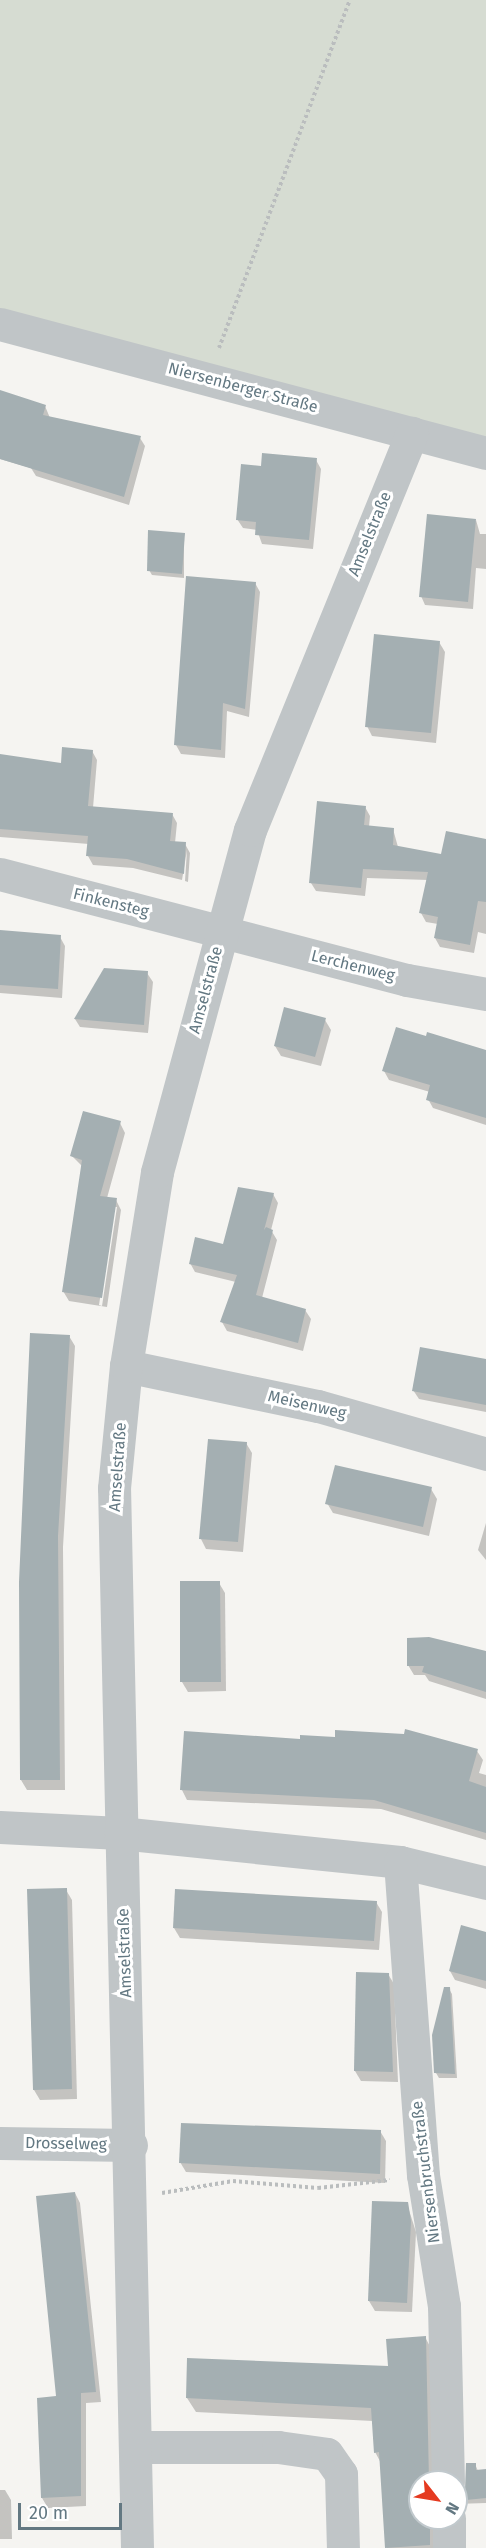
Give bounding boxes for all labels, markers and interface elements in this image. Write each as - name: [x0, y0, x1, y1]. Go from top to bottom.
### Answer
- street label: Niersenberger Straße: [166, 359, 320, 417]
- street label: Amselstraße: [344, 489, 396, 579]
- street label: Finkensteg: [71, 884, 151, 922]
- street label: Amselstraße: [185, 944, 227, 1036]
- street label: Lerchenweg: [309, 946, 397, 986]
- street label: Meisenweg: [266, 1387, 348, 1423]
- street label: Amselstraße: [105, 1422, 131, 1512]
- street label: Amselstraße: [114, 1908, 136, 1998]
- street label: Niersenbruchstraße: [408, 2100, 444, 2244]
- street label: Drosselweg: [25, 2134, 107, 2154]
- north arrow: [408, 2470, 468, 2530]
- scale bar: [21, 2491, 124, 2529]
- text: N: [441, 2499, 463, 2518]
- text: 20 m: [29, 2502, 68, 2524]

